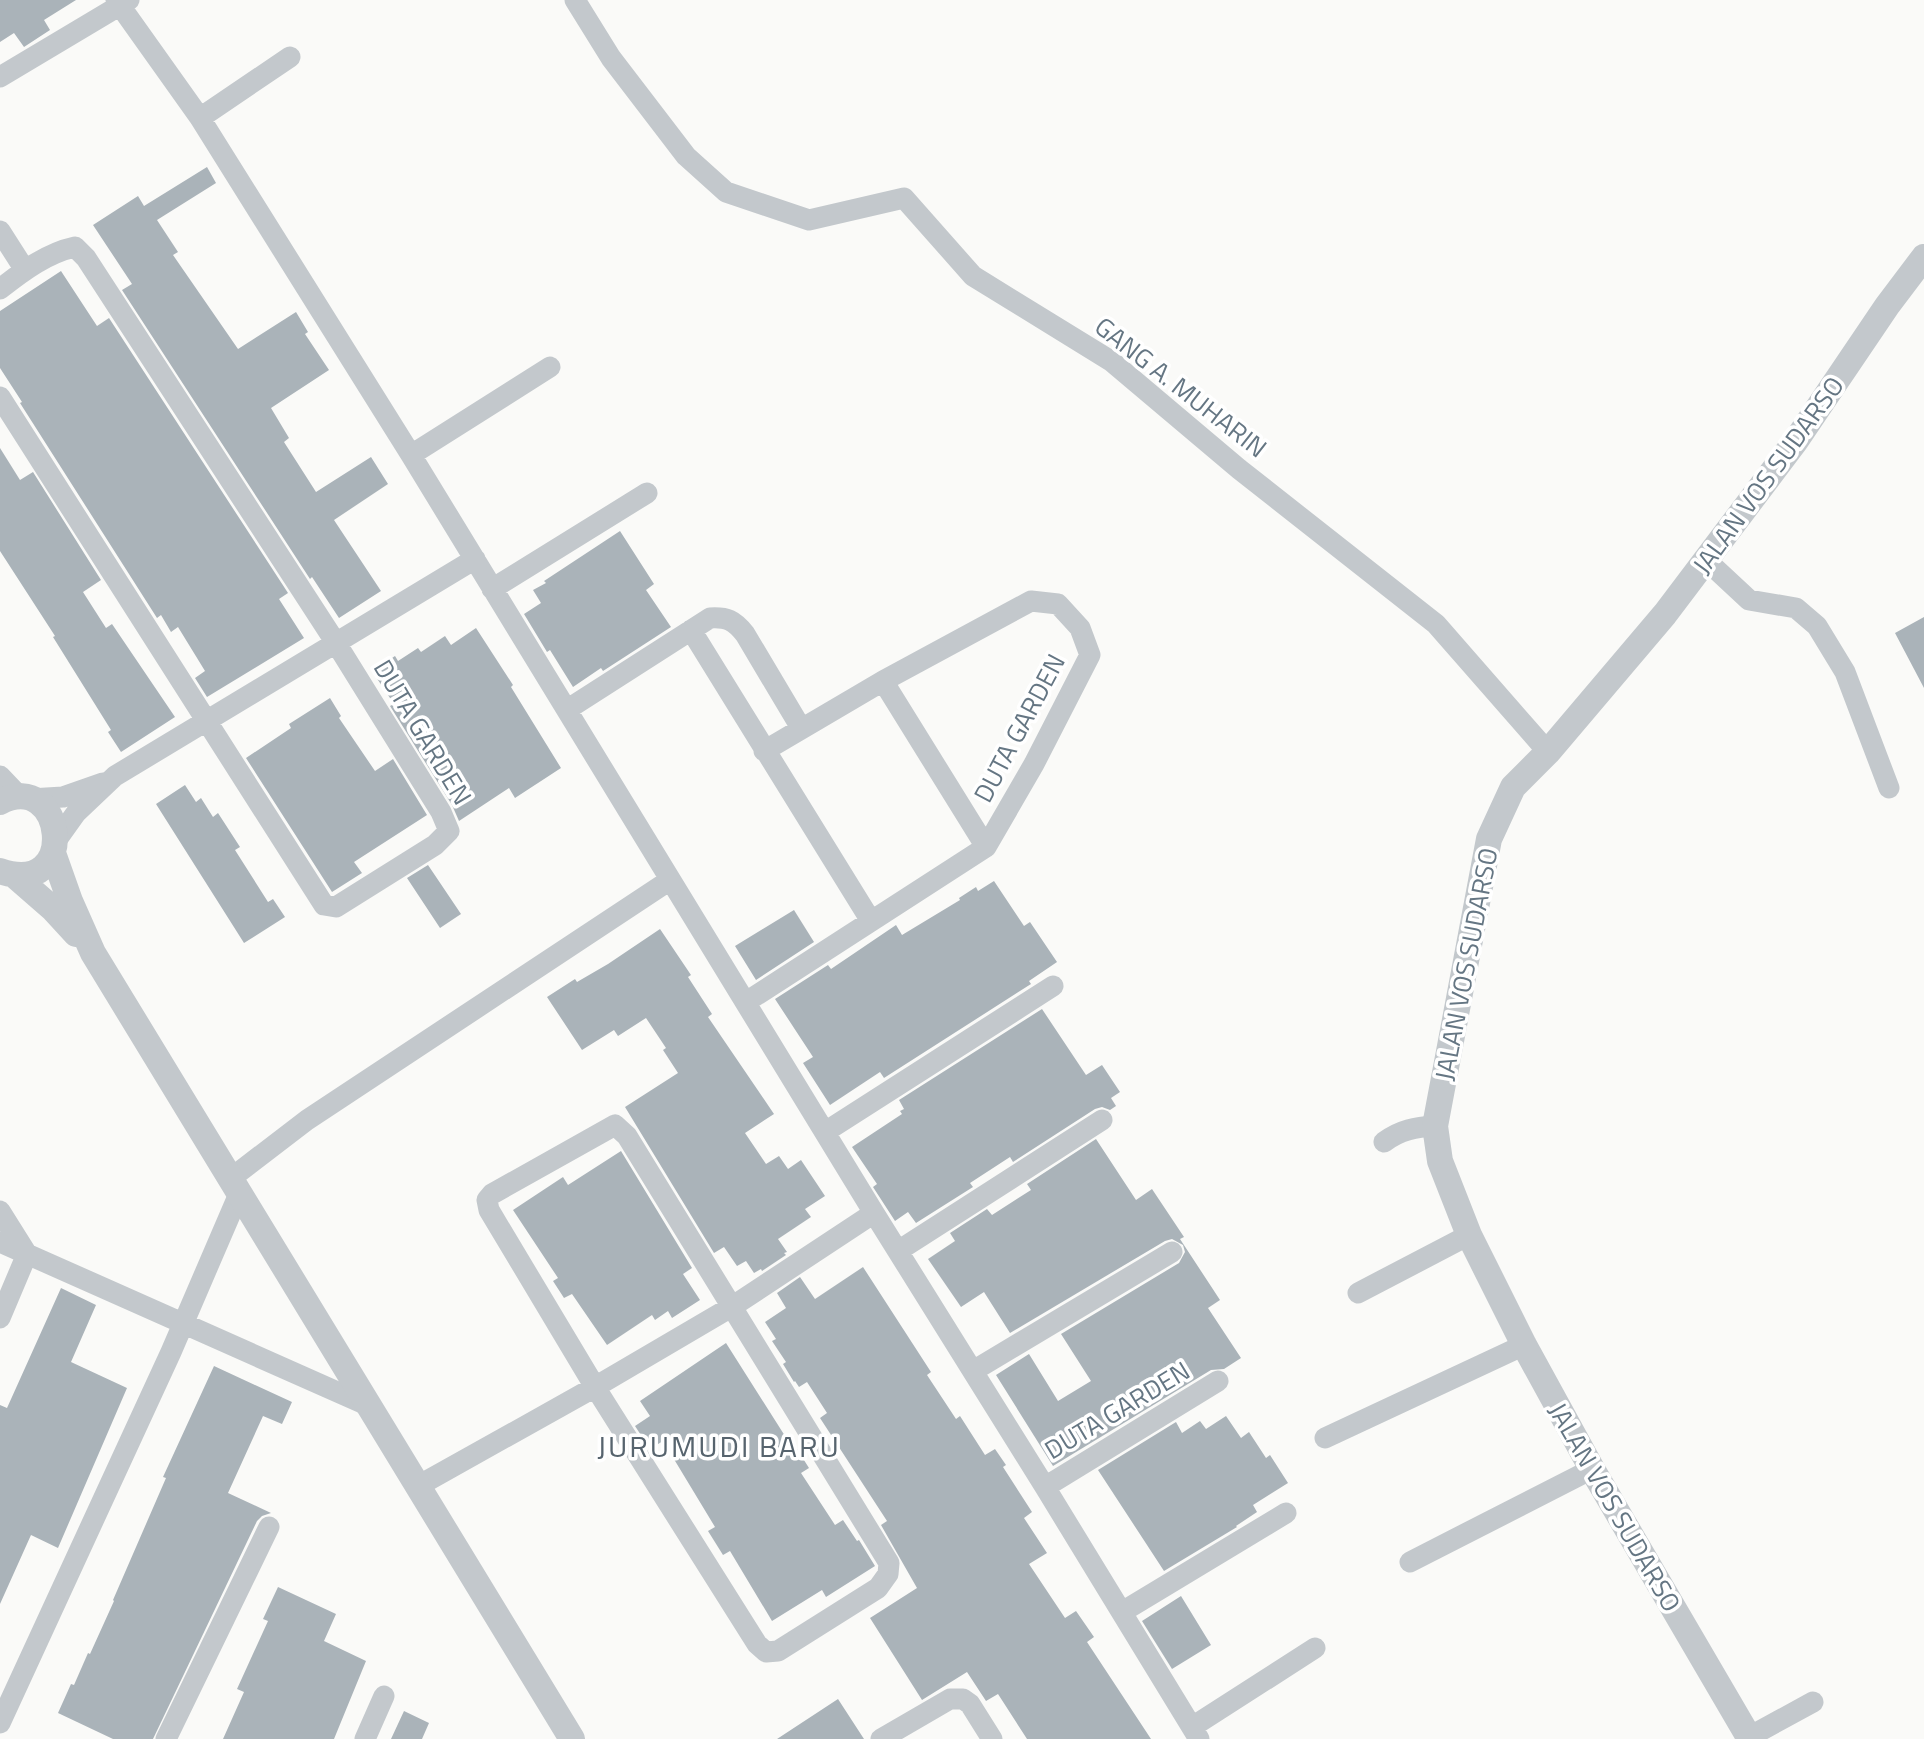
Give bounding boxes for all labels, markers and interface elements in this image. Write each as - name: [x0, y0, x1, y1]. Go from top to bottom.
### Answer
- street label: GANG A. MUHARIN: [1087, 307, 1275, 467]
- street label: JALAN VOS SUDARSO: [1683, 368, 1853, 582]
- street label: DUTA GARDEN: [963, 647, 1075, 809]
- street label: DUTA GARDEN: [364, 652, 482, 812]
- street label: JALAN VOS SUDARSO: [1424, 844, 1508, 1084]
- street label: DUTA GARDEN: [1037, 1351, 1197, 1469]
- street label: JALAN VOS SUDARSO: [1539, 1395, 1691, 1619]
- district label: JURUMUDI BARU: [597, 1423, 841, 1469]

